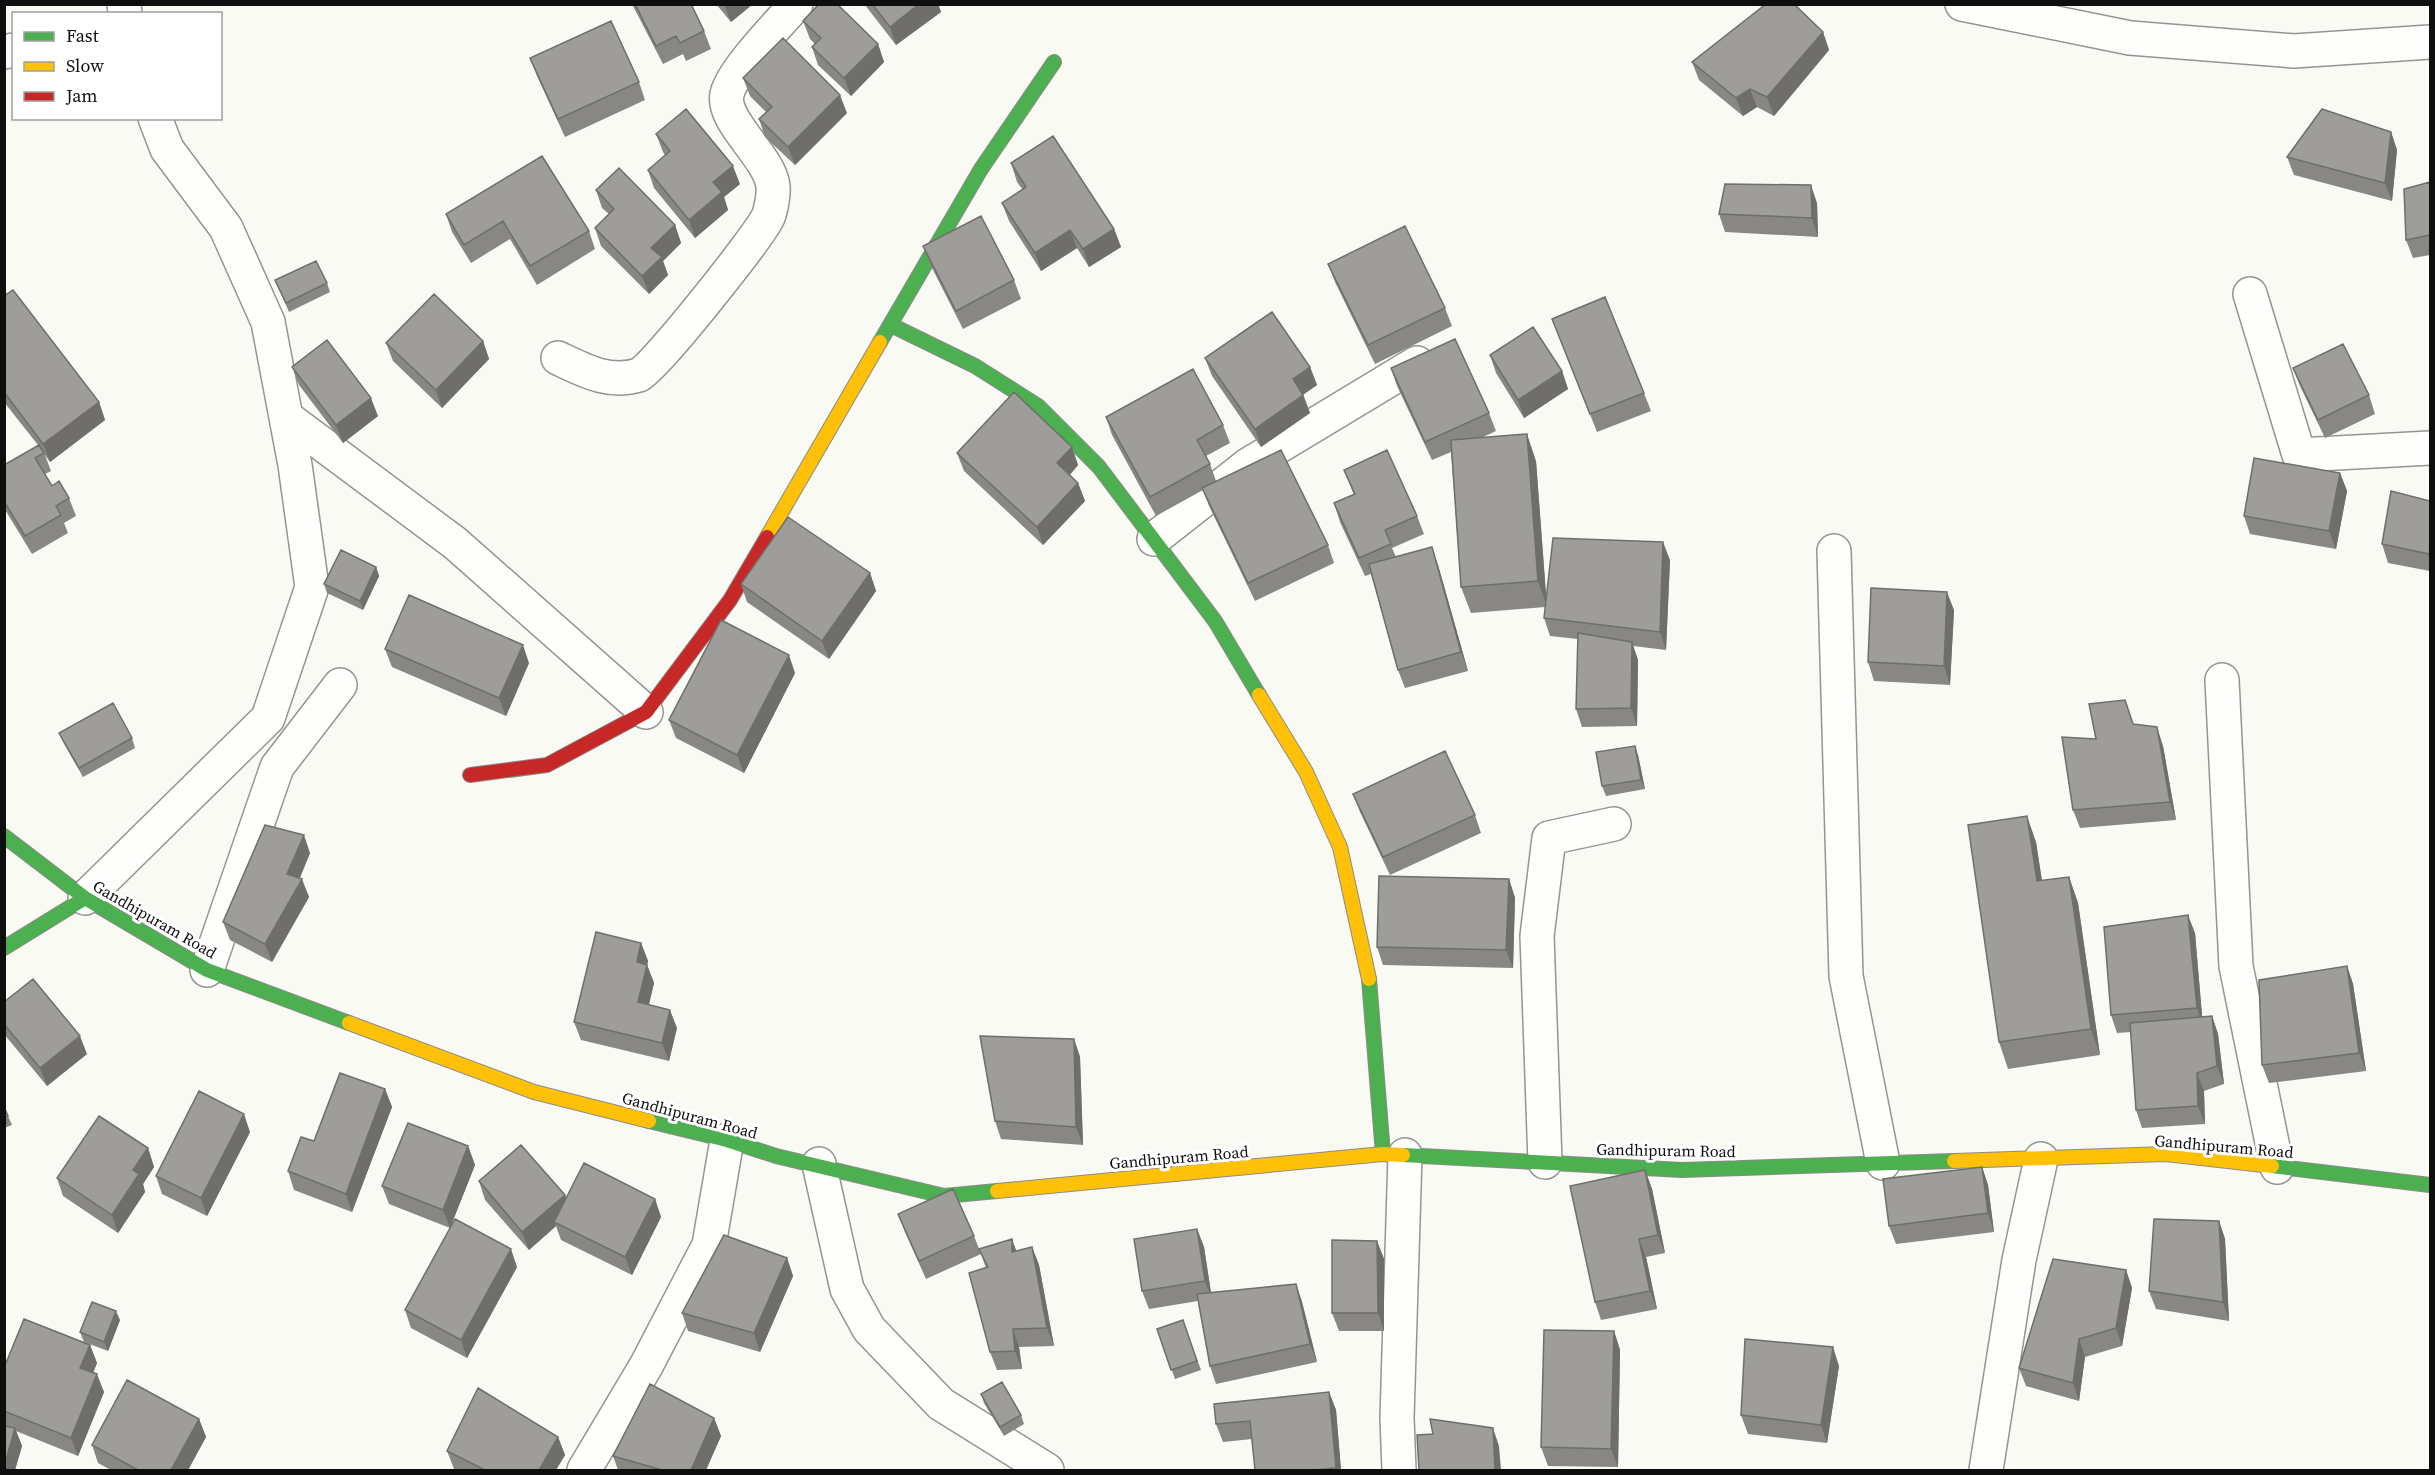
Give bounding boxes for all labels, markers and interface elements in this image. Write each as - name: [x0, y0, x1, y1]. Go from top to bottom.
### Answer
- legend: [12, 12, 222, 120]
- text: Fast: [66, 23, 99, 48]
- text: Slow: [66, 53, 104, 78]
- text: Jam: [65, 83, 98, 108]
- street label: Gandhipuram Road: [89, 875, 221, 963]
- street label: Gandhipuram Road: [620, 1086, 760, 1144]
- street label: Gandhipuram Road: [2154, 1129, 2294, 1163]
- street label: Gandhipuram Road: [1596, 1138, 1736, 1162]
- street label: Gandhipuram Road: [1109, 1140, 1249, 1174]

